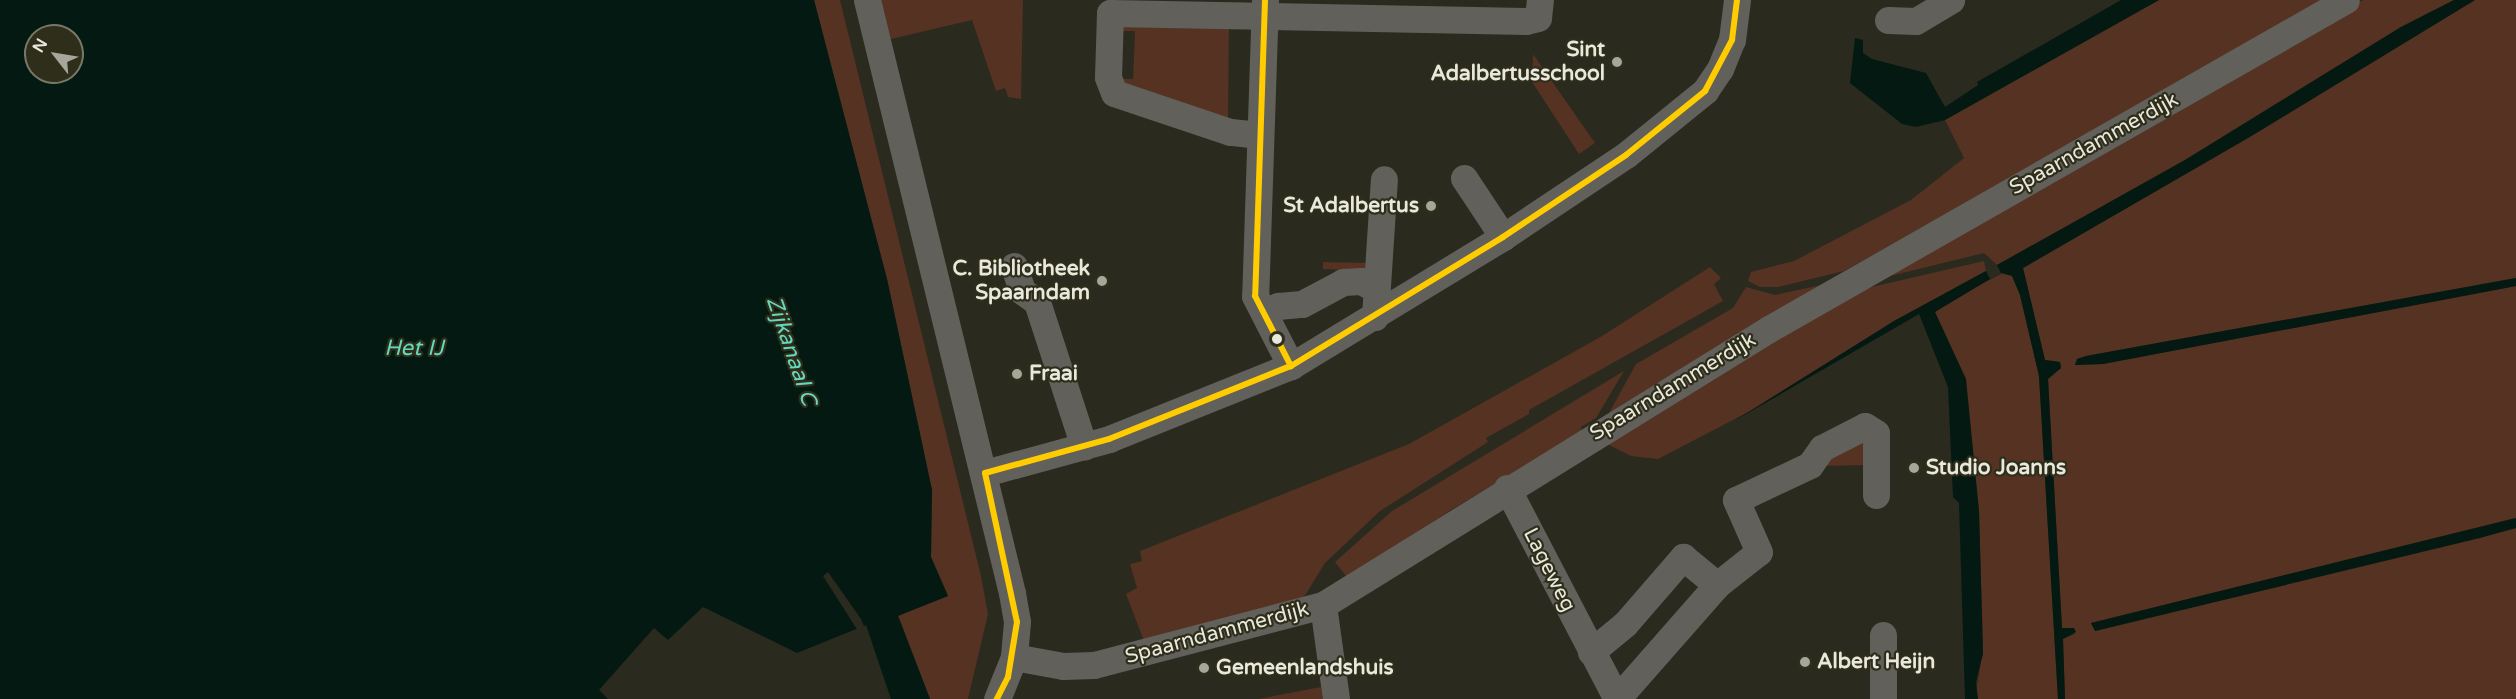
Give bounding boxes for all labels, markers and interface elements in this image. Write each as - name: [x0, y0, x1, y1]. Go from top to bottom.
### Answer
- north arrow: [24, 24, 84, 84]
- text: N: [28, 35, 52, 56]
- place label: Sint Adalbertusschool: [1430, 37, 1605, 87]
- marker: Sint Adalbertusschool: [1610, 55, 1624, 69]
- street label: Spaarndammerdijk: [2005, 87, 2183, 201]
- place label: St Adalbertus: [1283, 193, 1419, 219]
- marker: St Adalbertus: [1424, 199, 1438, 213]
- place label: C. Bibliotheek Spaarndam: [952, 256, 1090, 306]
- marker: C. Bibliotheek Spaarndam: [1095, 274, 1109, 288]
- water label: Zijkanaal C: [760, 293, 822, 409]
- street label: Spaarndammerdijk: [1586, 328, 1760, 446]
- unlabelled marker: [1271, 333, 1283, 345]
- water label: Het IJ: [384, 336, 444, 362]
- place label: Fraai: [1029, 361, 1078, 387]
- marker: Fraai: [1010, 367, 1024, 381]
- place label: Studio Joanns: [1926, 455, 2066, 481]
- marker: Studio Joanns: [1907, 461, 1921, 475]
- street label: Lageweg: [1517, 524, 1581, 616]
- street label: Spaarndammerdijk: [1122, 596, 1312, 670]
- place label: Albert Heijn: [1817, 649, 1935, 675]
- place label: Gemeenlandshuis: [1216, 655, 1394, 681]
- marker: Albert Heijn: [1798, 655, 1812, 669]
- marker: Gemeenlandshuis: [1197, 661, 1211, 675]

